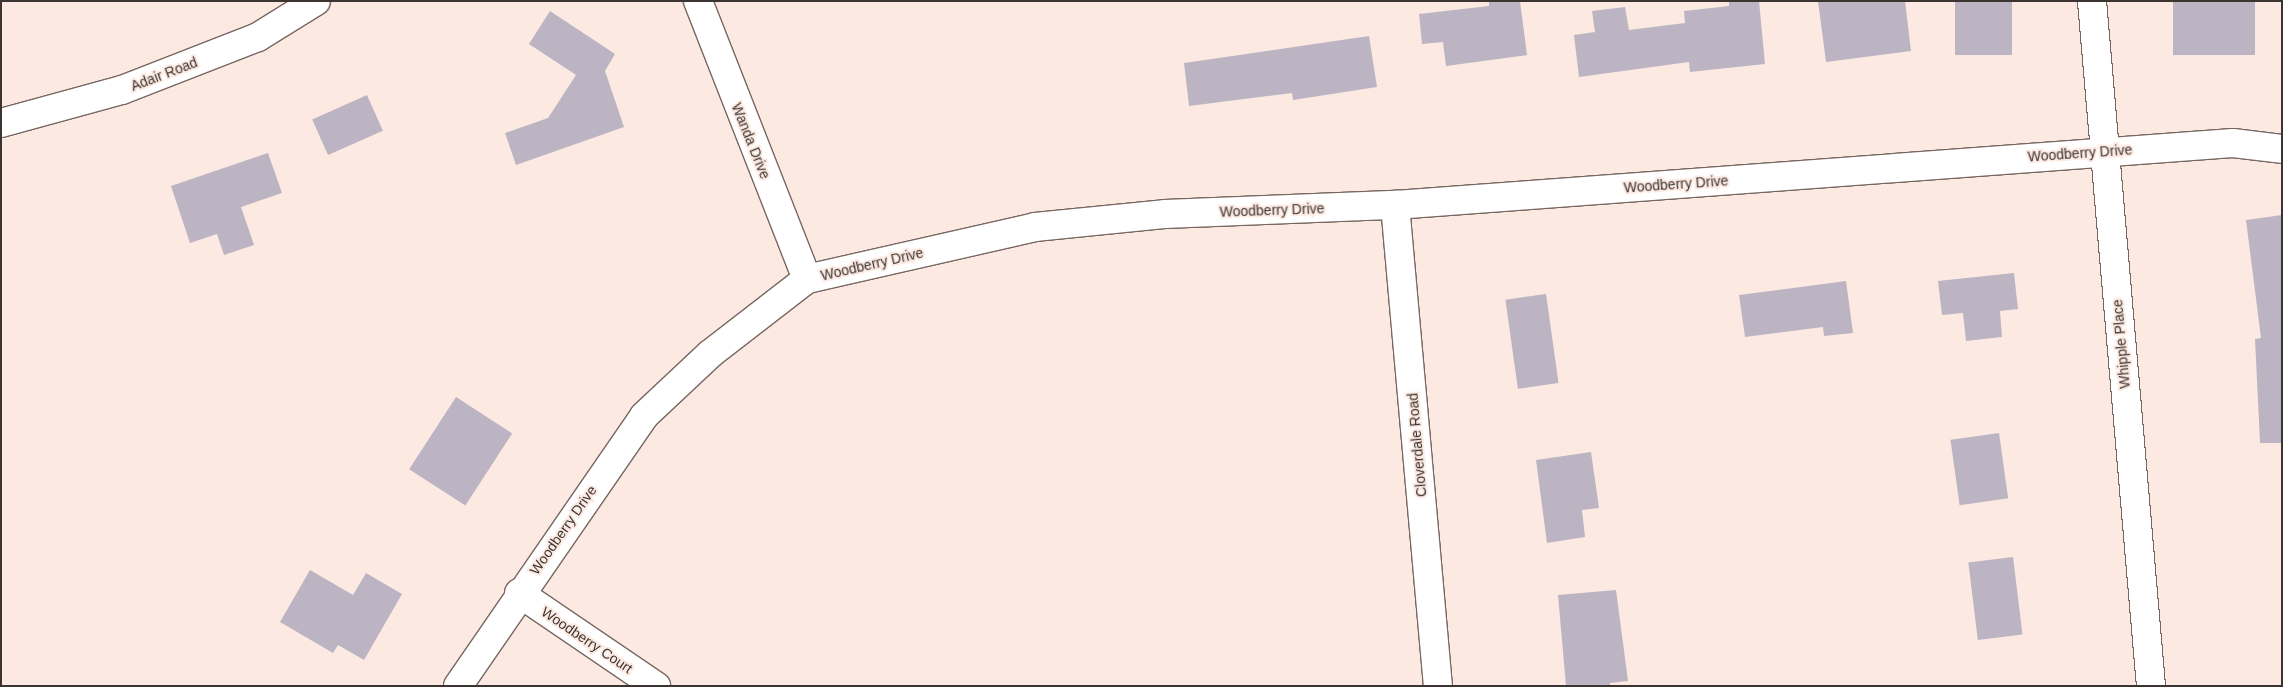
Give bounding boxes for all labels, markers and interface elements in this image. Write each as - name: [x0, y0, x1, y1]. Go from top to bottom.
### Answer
- street label: Adair Road: [128, 54, 200, 94]
- street label: Wanda Drive: [728, 101, 774, 181]
- street label: Woodberry Drive: [2027, 141, 2133, 165]
- street label: Woodberry Drive: [1623, 172, 1729, 196]
- street label: Woodberry Drive: [1219, 200, 1325, 220]
- street label: Woodberry Drive: [819, 244, 925, 284]
- street label: Whipple Place: [2109, 299, 2133, 389]
- street label: Cloverdale Road: [1404, 392, 1430, 498]
- street label: Woodberry Drive: [526, 482, 600, 578]
- street label: Woodberry Court: [538, 603, 636, 677]

